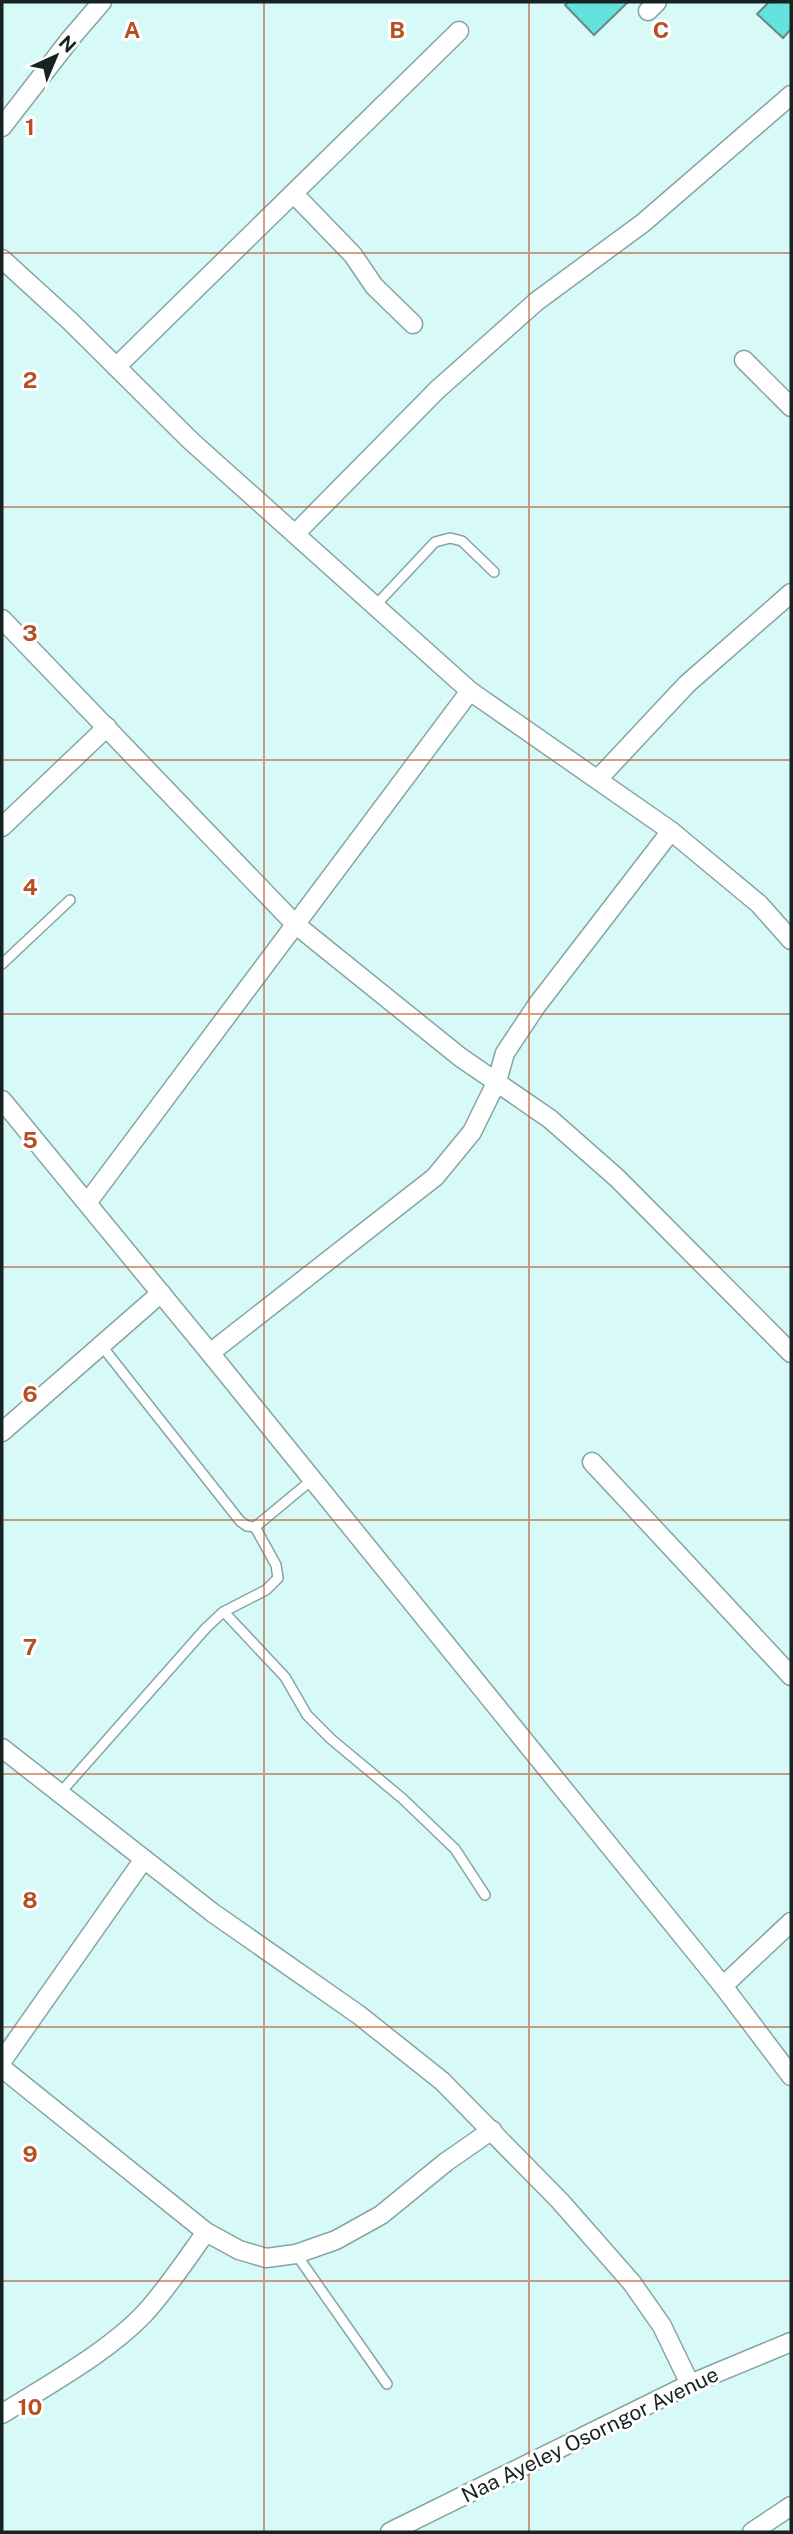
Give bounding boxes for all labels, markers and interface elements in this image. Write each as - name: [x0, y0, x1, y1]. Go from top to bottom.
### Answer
- text: A: [124, 16, 141, 43]
- text: B: [389, 16, 405, 43]
- text: C: [653, 16, 669, 43]
- north arrow: [21, 21, 91, 91]
- text: N: [55, 31, 81, 57]
- text: 1: [25, 113, 35, 140]
- text: 2: [23, 366, 37, 393]
- text: 3: [22, 619, 38, 646]
- text: 4: [22, 873, 38, 900]
- text: 5: [22, 1126, 38, 1153]
- text: 6: [22, 1380, 38, 1407]
- text: 7: [23, 1633, 37, 1660]
- text: 8: [22, 1886, 38, 1913]
- text: 9: [22, 2140, 38, 2167]
- street label: Naa Ayeley Osorngor Avenue: [457, 2361, 722, 2508]
- text: 10: [18, 2393, 42, 2420]

